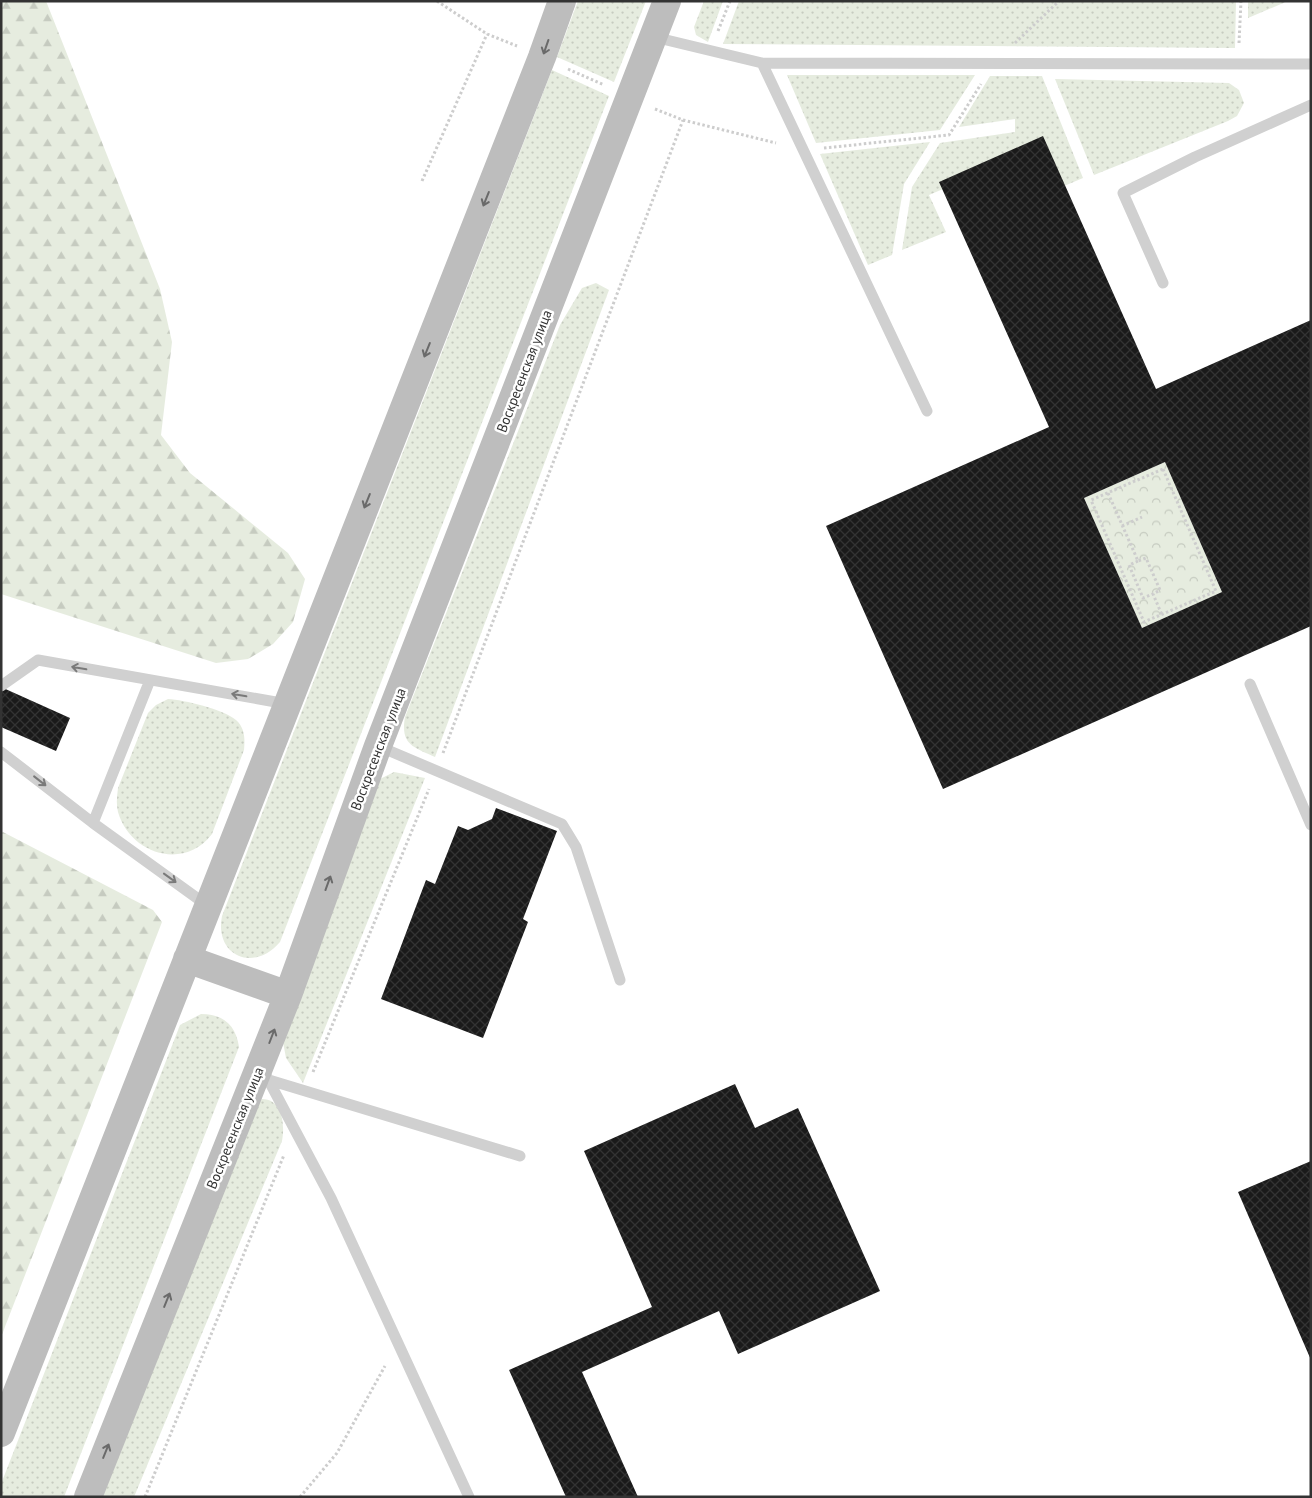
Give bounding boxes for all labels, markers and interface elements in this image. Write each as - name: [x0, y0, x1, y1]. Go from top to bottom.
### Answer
- one-way arrow: [541, 39, 550, 55]
- one-way arrow: [481, 191, 490, 206]
- street label: Воскресенская улица: [492, 307, 556, 435]
- one-way arrow: [421, 342, 431, 357]
- one-way arrow: [362, 493, 371, 508]
- one-way arrow: [71, 662, 87, 672]
- street label: Воскресенская улица: [346, 685, 410, 813]
- one-way arrow: [231, 690, 247, 700]
- one-way arrow: [33, 776, 46, 787]
- one-way arrow: [163, 873, 177, 883]
- one-way arrow: [324, 876, 333, 892]
- one-way arrow: [268, 1028, 277, 1043]
- street label: Воскресенская улица: [202, 1064, 268, 1192]
- one-way arrow: [163, 1293, 172, 1308]
- one-way arrow: [103, 1444, 112, 1459]

